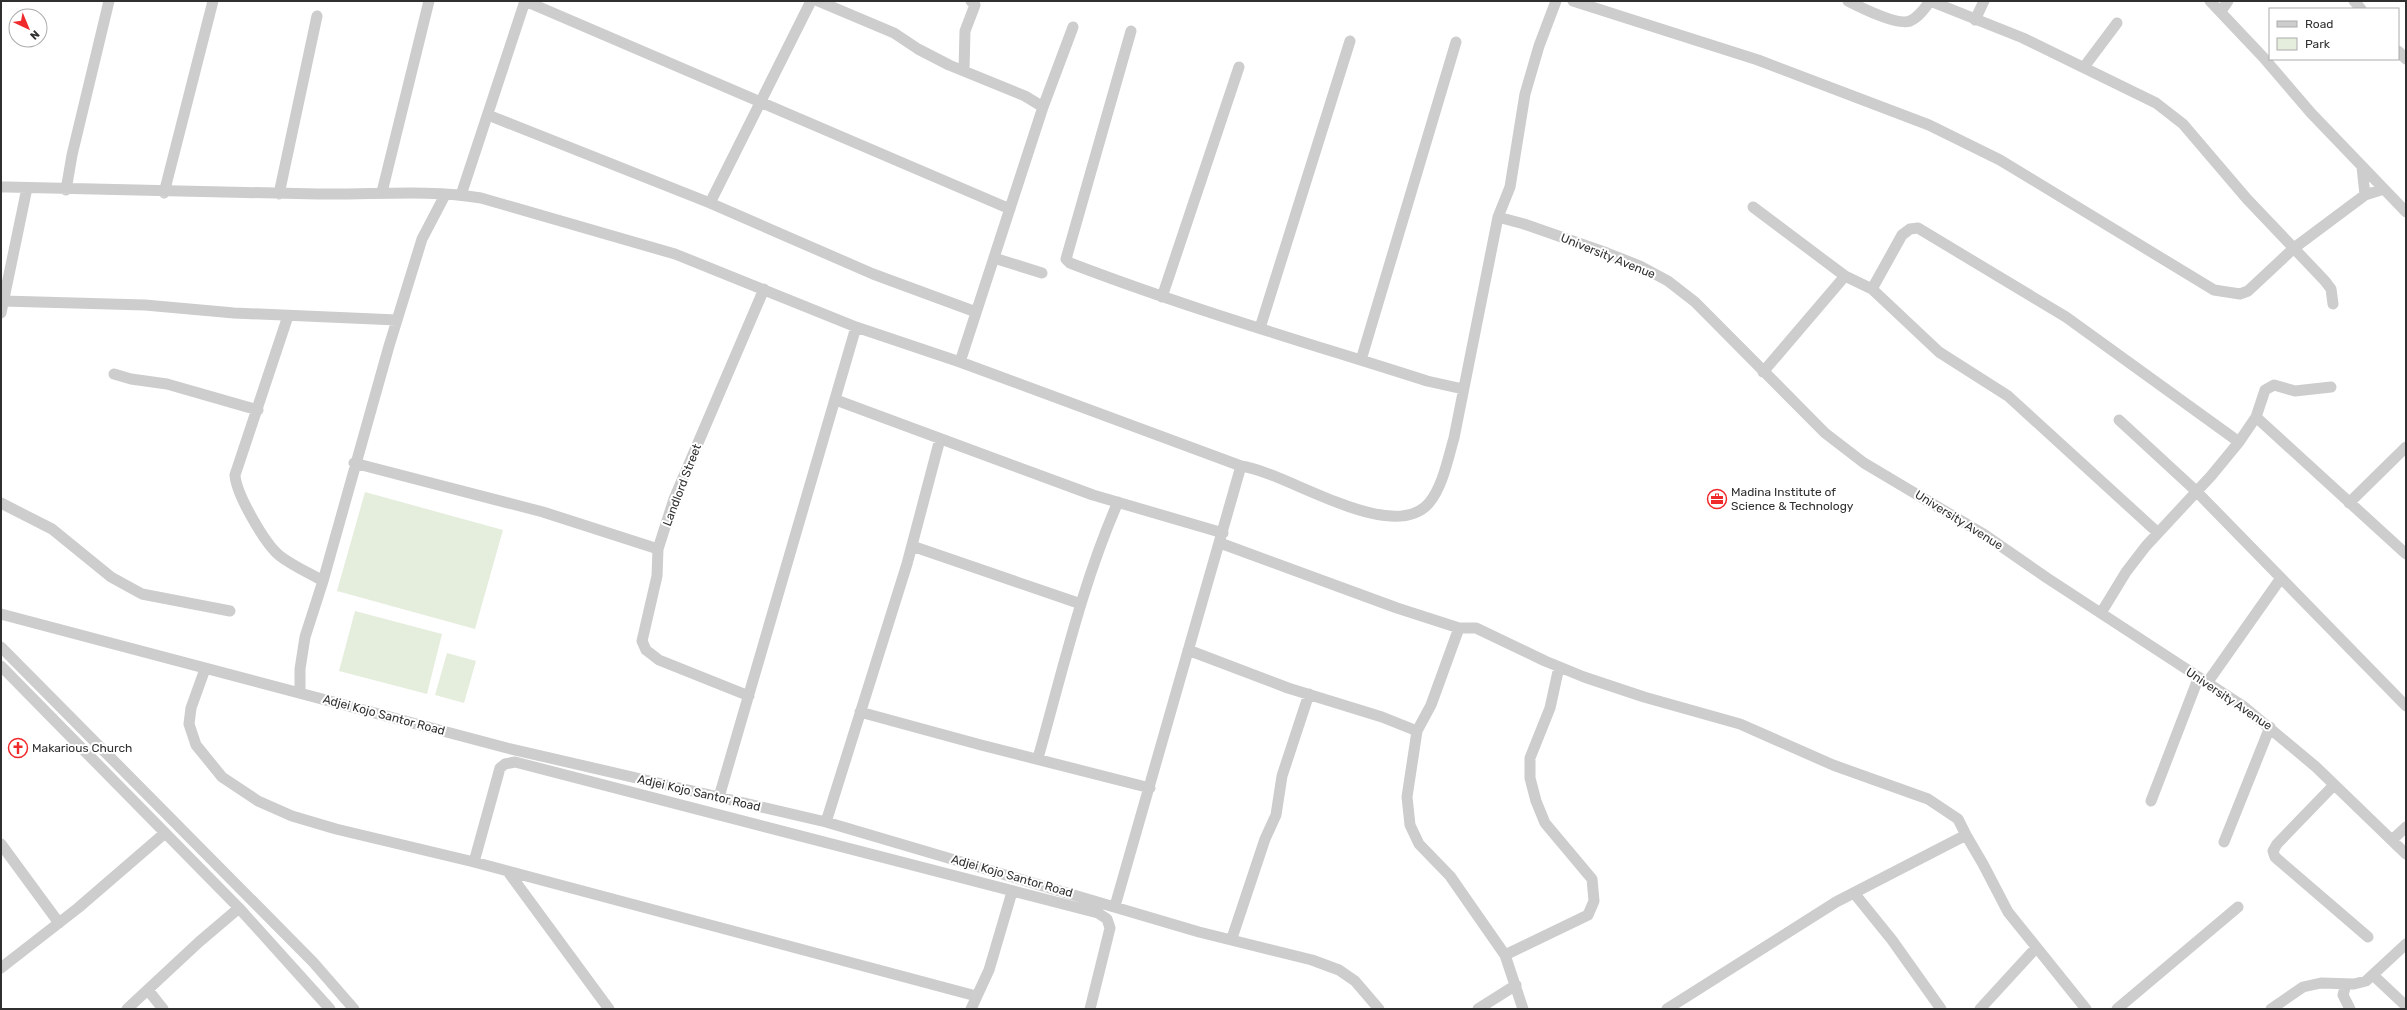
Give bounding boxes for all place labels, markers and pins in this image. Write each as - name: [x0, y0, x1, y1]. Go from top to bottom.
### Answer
- place label: Madina Institute of Science & Technology: [1731, 485, 1854, 513]
- office icon: Madina Institute of Science & Technology: [1706, 488, 1728, 510]
- church icon: Makarious Church: [7, 737, 29, 759]
- place label: Makarious Church: [32, 741, 132, 755]

